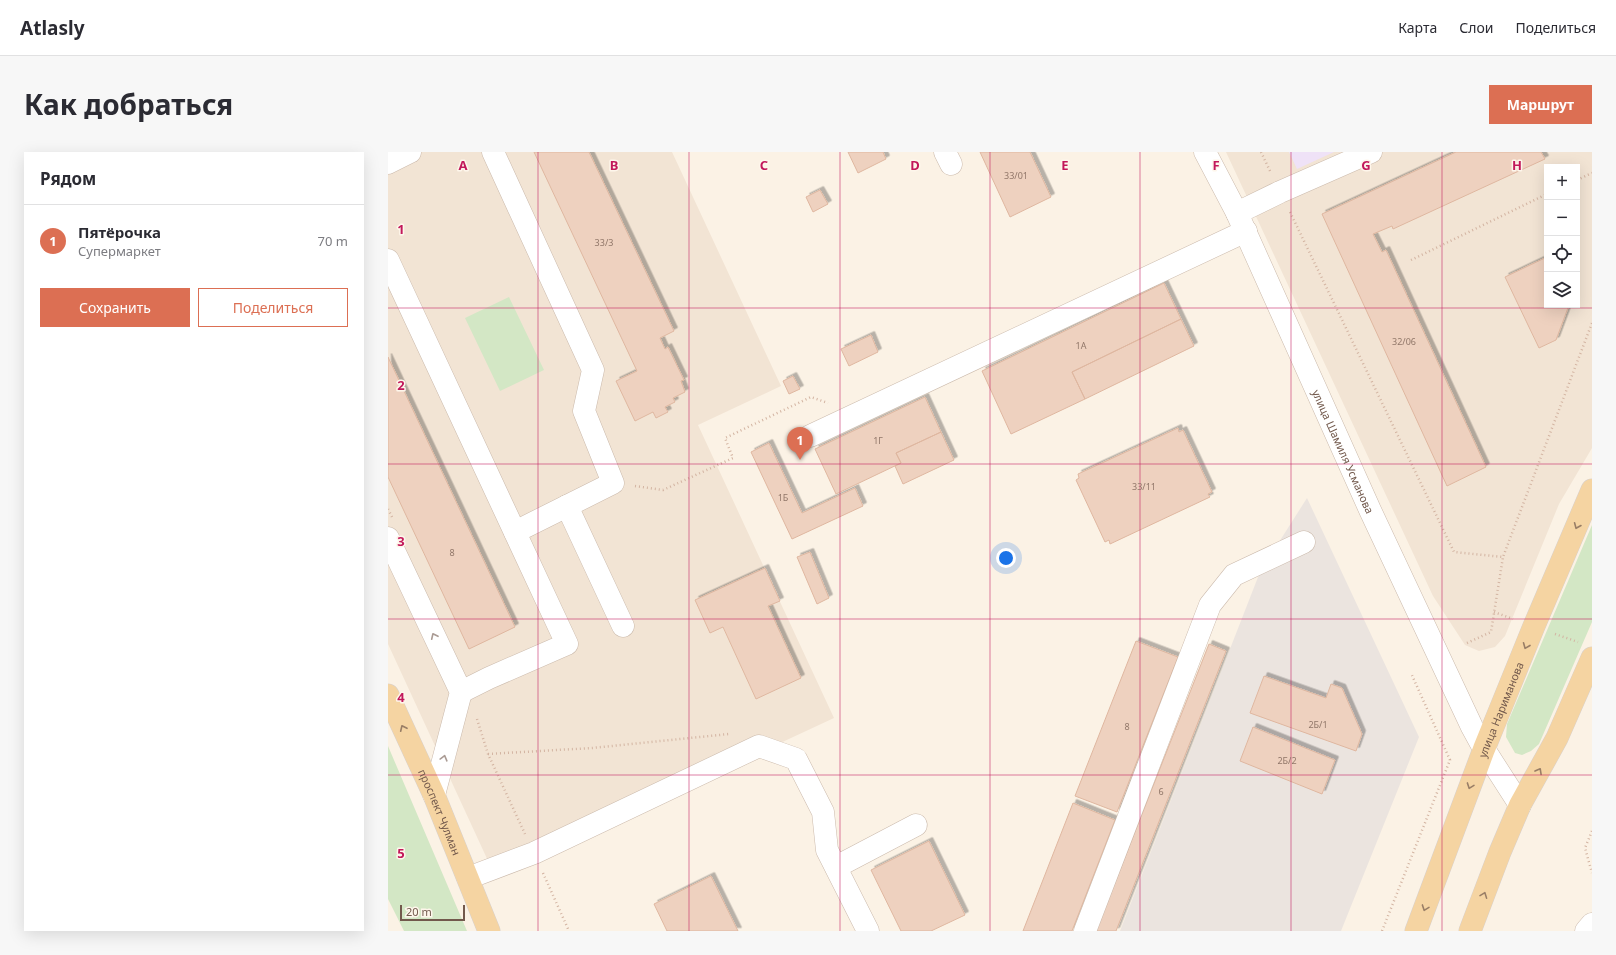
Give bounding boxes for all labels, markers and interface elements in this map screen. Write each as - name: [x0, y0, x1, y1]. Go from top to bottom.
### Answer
- text: Atlasly: [20, 15, 85, 41]
- text: Карта: [1398, 18, 1437, 37]
- text: Слои: [1459, 18, 1493, 37]
- text: Поделиться: [1515, 18, 1596, 37]
- text: Как добраться: [24, 85, 233, 123]
- button: Маршрут: [1489, 85, 1592, 124]
- text: A: [459, 156, 468, 174]
- text: B: [610, 156, 618, 174]
- text: C: [760, 156, 768, 174]
- text: D: [910, 156, 920, 174]
- text: E: [1061, 156, 1069, 174]
- text: F: [1212, 156, 1220, 174]
- text: G: [1361, 156, 1371, 174]
- text: H: [1512, 156, 1522, 174]
- map controls: [1544, 164, 1580, 308]
- button: +: [1544, 164, 1580, 200]
- text: Рядом: [40, 167, 96, 190]
- house number: 33/01: [1004, 169, 1028, 182]
- button: −: [1544, 200, 1580, 236]
- text: 1: [397, 220, 405, 238]
- text: Пятёрочка: [78, 222, 161, 242]
- text: 1: [49, 232, 57, 250]
- text: 70 m: [318, 232, 348, 250]
- house number: 33/3: [595, 236, 613, 249]
- button: locate: [1544, 236, 1580, 272]
- text: Супермаркет: [78, 242, 161, 260]
- button: layers: [1544, 272, 1580, 308]
- button: Сохранить: [40, 288, 190, 327]
- button: Поделиться: [198, 288, 348, 327]
- house number: 32/06: [1392, 335, 1416, 348]
- house number: 1А: [1076, 339, 1087, 352]
- text: 2: [397, 376, 405, 394]
- street label: улица Шамиля Усманова: [1309, 387, 1378, 516]
- pin: 1: [787, 427, 813, 460]
- house number: 1Г: [873, 434, 883, 447]
- house number: 33/11: [1132, 480, 1156, 493]
- house number: 1Б: [778, 491, 789, 504]
- one-way arrow: [1573, 523, 1581, 530]
- text: 3: [397, 532, 405, 550]
- house number: 8: [449, 546, 455, 559]
- your location: [996, 548, 1016, 568]
- one-way arrow: [431, 632, 439, 640]
- one-way arrow: [1522, 642, 1530, 649]
- street label: улица Нариманова: [1474, 659, 1526, 759]
- text: 4: [397, 688, 405, 706]
- house number: 2Б/1: [1308, 718, 1328, 731]
- house number: 8: [1124, 720, 1130, 733]
- one-way arrow: [400, 724, 408, 732]
- one-way arrow: [439, 754, 447, 761]
- house number: 2Б/2: [1277, 754, 1297, 767]
- street label: проспект Чулман: [415, 766, 465, 857]
- one-way arrow: [1535, 767, 1542, 775]
- one-way arrow: [1467, 782, 1475, 789]
- house number: 6: [1158, 785, 1164, 798]
- text: 5: [397, 844, 405, 862]
- one-way arrow: [1479, 891, 1487, 898]
- scale bar: [400, 903, 465, 922]
- text: 20 m: [406, 904, 432, 919]
- one-way arrow: [1421, 904, 1429, 911]

